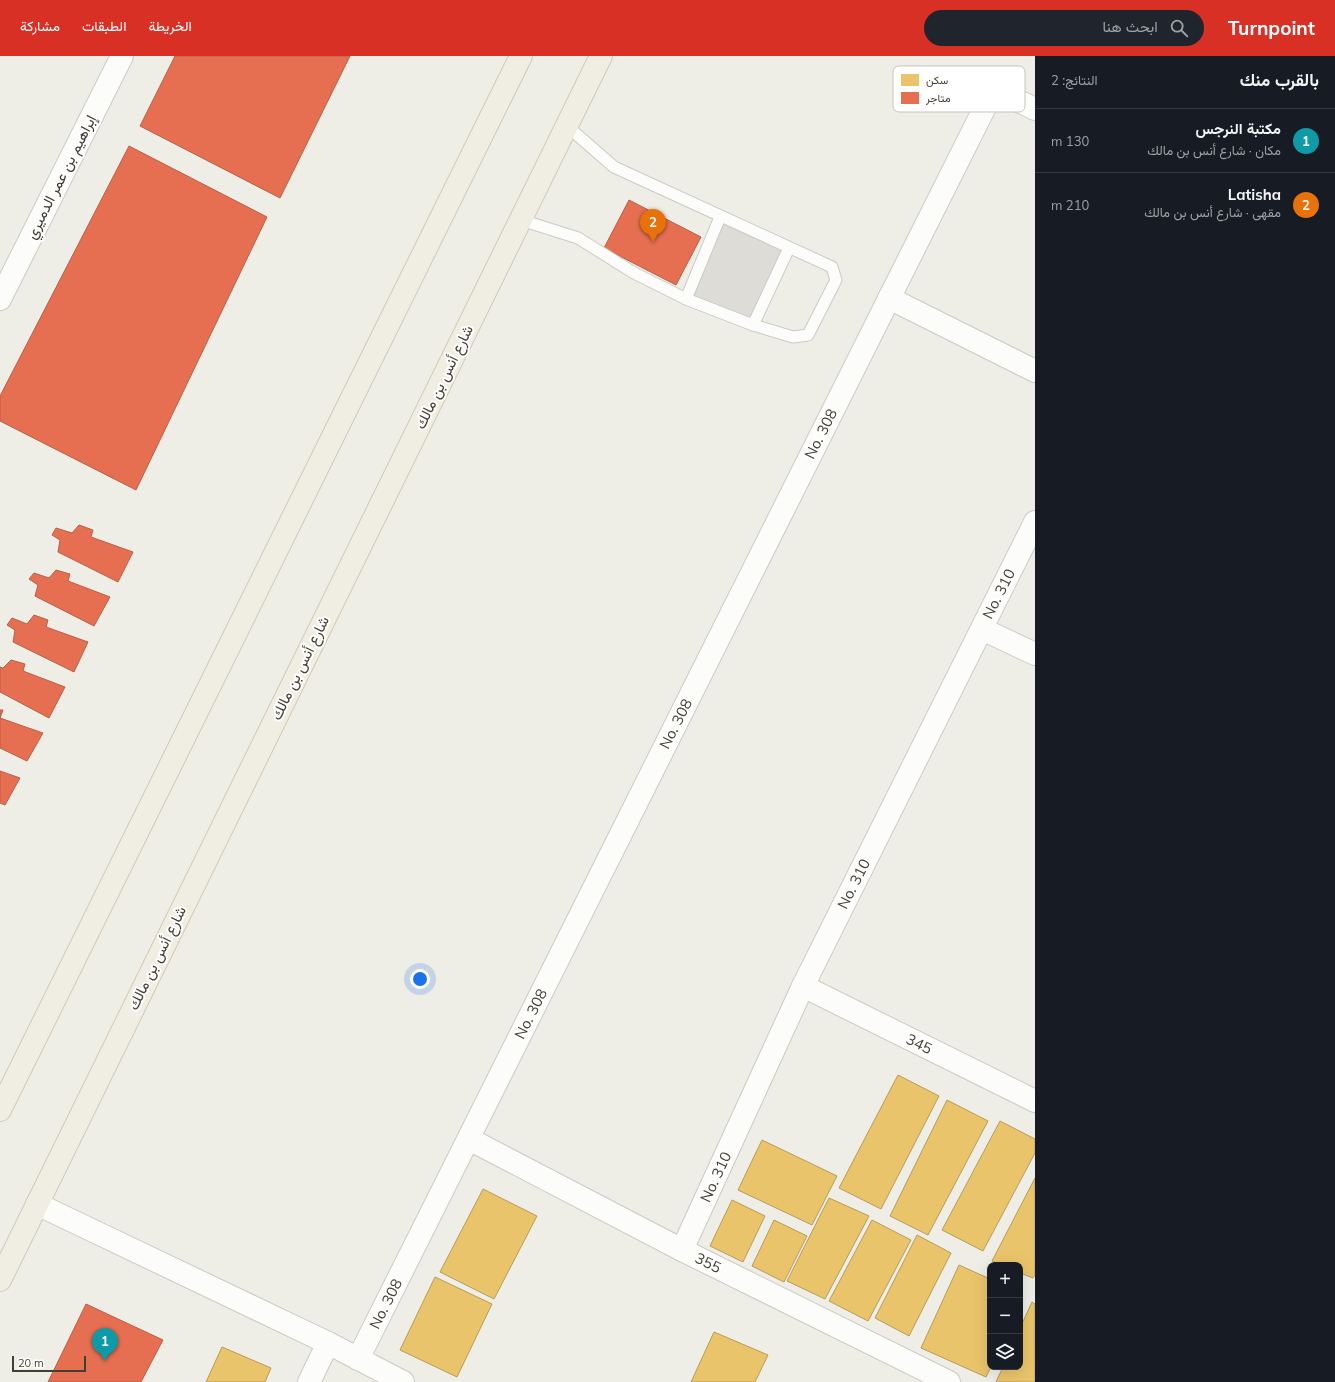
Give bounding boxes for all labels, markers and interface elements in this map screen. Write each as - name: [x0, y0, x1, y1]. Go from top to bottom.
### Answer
- search box: [924, 10, 1204, 46]
- text: Turnpoint: [1228, 16, 1315, 40]
- text: مشاركة: [20, 17, 60, 35]
- text: الطبقات: [82, 17, 126, 35]
- text: الخريطة: [148, 17, 192, 35]
- text: ابحث هنا: [1102, 17, 1158, 36]
- icon: search: [1168, 17, 1190, 39]
- legend: [893, 66, 1025, 112]
- text: بالقرب منك: [1240, 69, 1319, 90]
- text: النتائج: 2: [1051, 72, 1098, 88]
- text: سكن: [926, 73, 949, 87]
- text: متاجر: [925, 91, 951, 105]
- street label: إبراهيم بن عمر الدميري: [21, 111, 104, 244]
- text: مكتبة النرجس: [1195, 119, 1281, 138]
- text: 130 m: [1051, 133, 1089, 149]
- text: 1: [1302, 133, 1310, 149]
- text: مكان · شارع أنس بن مالك: [1147, 142, 1281, 158]
- text: Latisha: [1228, 185, 1281, 204]
- text: 210 m: [1051, 197, 1089, 213]
- text: 2: [1302, 197, 1310, 213]
- text: مقهى · شارع أنس بن مالك: [1144, 204, 1281, 220]
- pin: 2: [640, 209, 666, 242]
- street label: شارع أنس بن مالك: [410, 322, 479, 433]
- street label: No. 308: [800, 406, 841, 462]
- street label: No. 310: [978, 566, 1019, 622]
- street label: شارع أنس بن مالك: [266, 613, 335, 724]
- street label: No. 308: [655, 696, 696, 752]
- street label: No. 310: [833, 856, 874, 912]
- street label: شارع أنس بن مالك: [123, 903, 192, 1014]
- your location: [410, 969, 430, 989]
- street label: No. 308: [510, 986, 551, 1042]
- street label: 345: [903, 1029, 936, 1058]
- street label: No. 310: [696, 1148, 736, 1205]
- street label: 355: [692, 1248, 725, 1277]
- map controls: [987, 1262, 1023, 1370]
- button: +: [987, 1262, 1023, 1298]
- street label: No. 308: [365, 1276, 406, 1332]
- button: −: [987, 1298, 1023, 1334]
- pin: 1: [92, 1328, 118, 1361]
- button: layers: [987, 1334, 1023, 1370]
- scale bar: [12, 1354, 86, 1373]
- text: 20 m: [18, 1356, 44, 1370]

